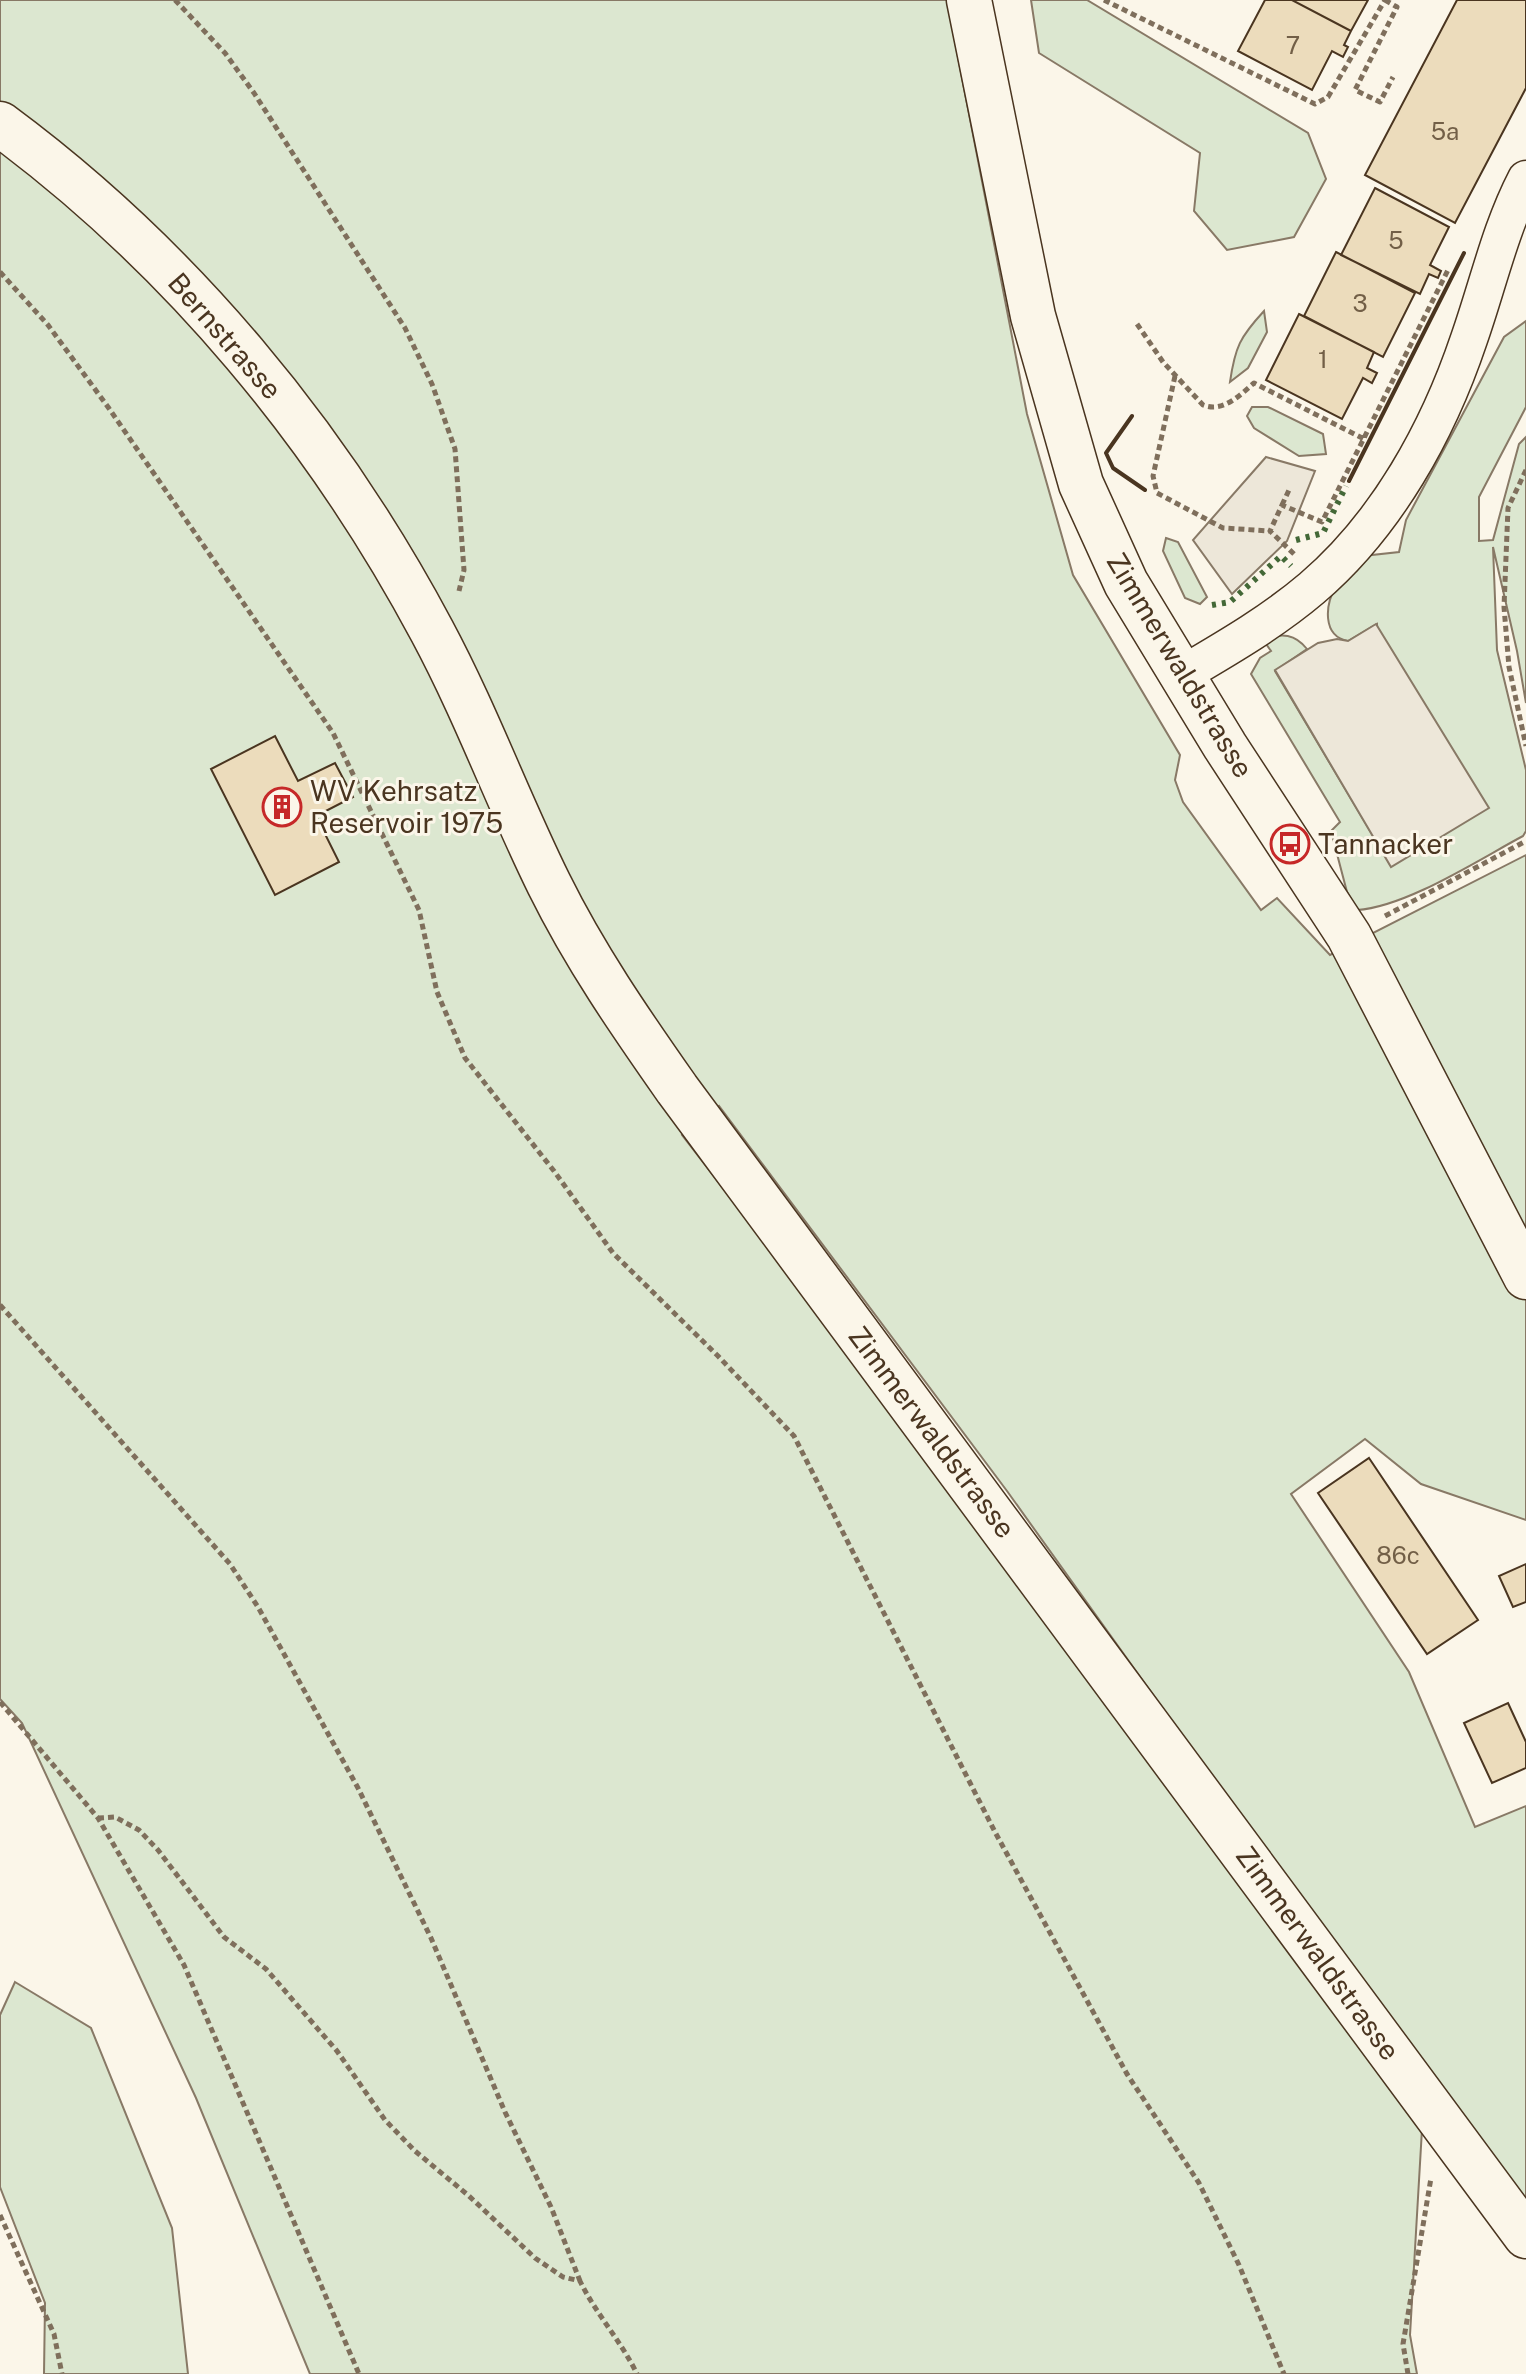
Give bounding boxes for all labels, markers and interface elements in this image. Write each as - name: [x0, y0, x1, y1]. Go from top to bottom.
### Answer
- house number: 7: [1286, 31, 1300, 59]
- house number: 5a: [1431, 117, 1459, 145]
- house number: 5: [1388, 226, 1404, 254]
- street label: Bernstrasse: [162, 266, 289, 406]
- house number: 3: [1352, 289, 1368, 317]
- house number: 1: [1318, 345, 1328, 373]
- street label: Zimmerwaldstrasse: [1100, 546, 1261, 783]
- place label: WV Kehrsatz Reservoir 1975: [310, 774, 503, 839]
- building icon: WV Kehrsatz Reservoir 1975: [261, 786, 303, 828]
- bus stop icon: Tannacker: [1269, 823, 1311, 865]
- place label: Tannacker: [1318, 827, 1453, 860]
- street label: Zimmerwaldstrasse: [842, 1319, 1023, 1544]
- house number: 86c: [1376, 1541, 1420, 1569]
- street label: Zimmerwaldstrasse: [1230, 1839, 1407, 2066]

